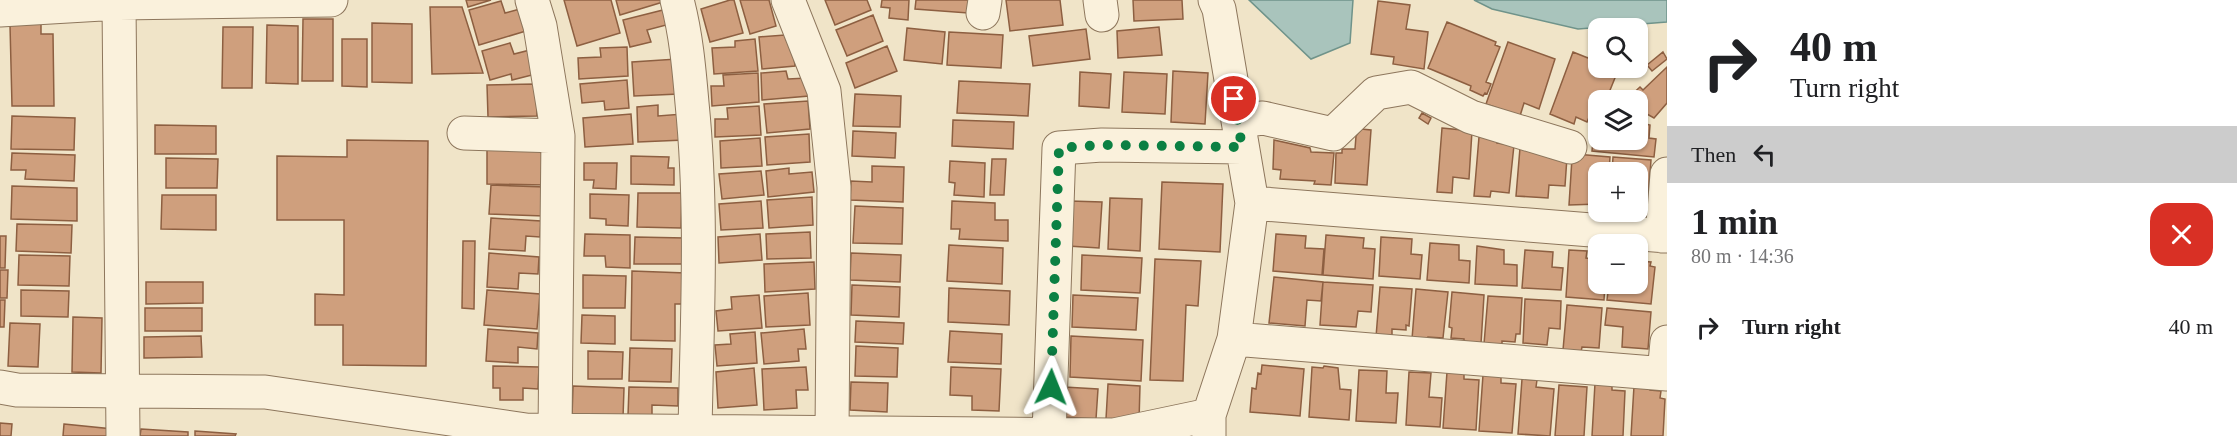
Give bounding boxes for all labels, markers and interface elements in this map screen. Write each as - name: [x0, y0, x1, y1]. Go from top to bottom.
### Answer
- map controls: [1588, 18, 1648, 294]
- button: search: [1588, 18, 1648, 78]
- icon: right: [1691, 24, 1769, 102]
- text: 40 m: [1790, 24, 1878, 70]
- pin: [1208, 73, 1259, 124]
- text: Turn right: [1790, 73, 1899, 103]
- icon: arrive: [1217, 82, 1250, 115]
- button: layers: [1588, 90, 1648, 150]
- icon: left: [1748, 138, 1781, 171]
- text: Then: [1691, 142, 1736, 167]
- button: +: [1588, 162, 1648, 222]
- text: 1 min: [1691, 202, 1778, 242]
- button: close: [2150, 203, 2213, 266]
- button: −: [1588, 234, 1648, 294]
- text: 80 m · 14:36: [1691, 245, 1794, 267]
- icon: right: [1691, 311, 1724, 344]
- text: Turn right: [1742, 314, 1841, 339]
- text: 40 m: [2168, 314, 2213, 339]
- position arrow: [1019, 355, 1083, 419]

